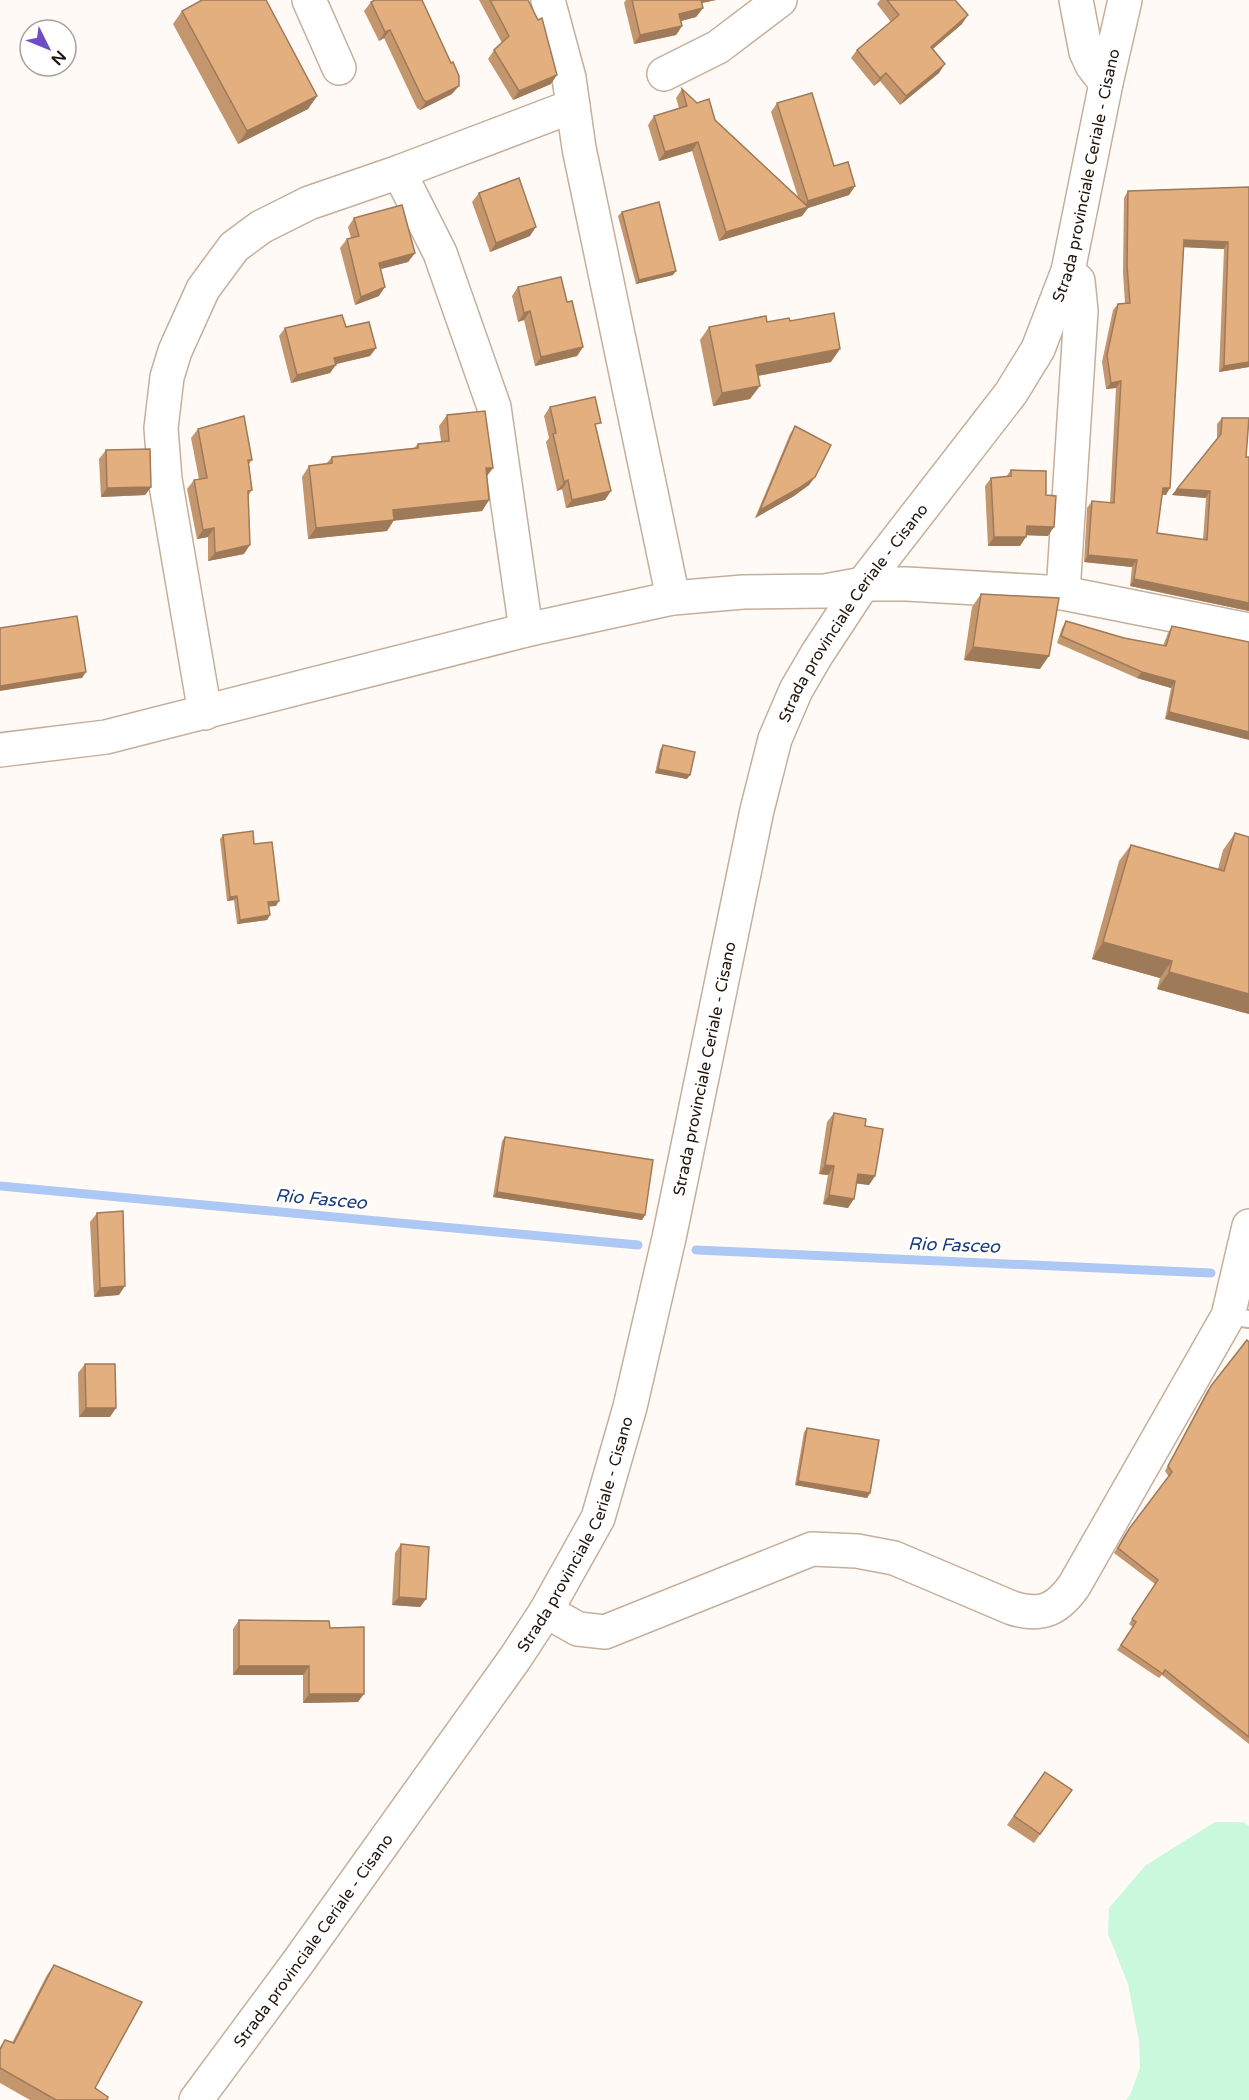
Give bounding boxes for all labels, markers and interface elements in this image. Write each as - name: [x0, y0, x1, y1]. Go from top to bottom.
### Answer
- north arrow: [18, 18, 78, 78]
- text: N: [47, 46, 70, 69]
- street label: Strada provinciale Ceriale - Cisano: [1048, 47, 1125, 305]
- street label: Strada provinciale Ceriale - Cisano: [774, 500, 933, 725]
- street label: Strada provinciale Ceriale - Cisano: [669, 940, 741, 1197]
- water label: Rio Fasceo: [274, 1184, 369, 1214]
- water label: Rio Fasceo: [908, 1232, 1001, 1258]
- street label: Strada provinciale Ceriale - Cisano: [513, 1414, 638, 1656]
- street label: Strada provinciale Ceriale - Cisano: [230, 1830, 398, 2051]

